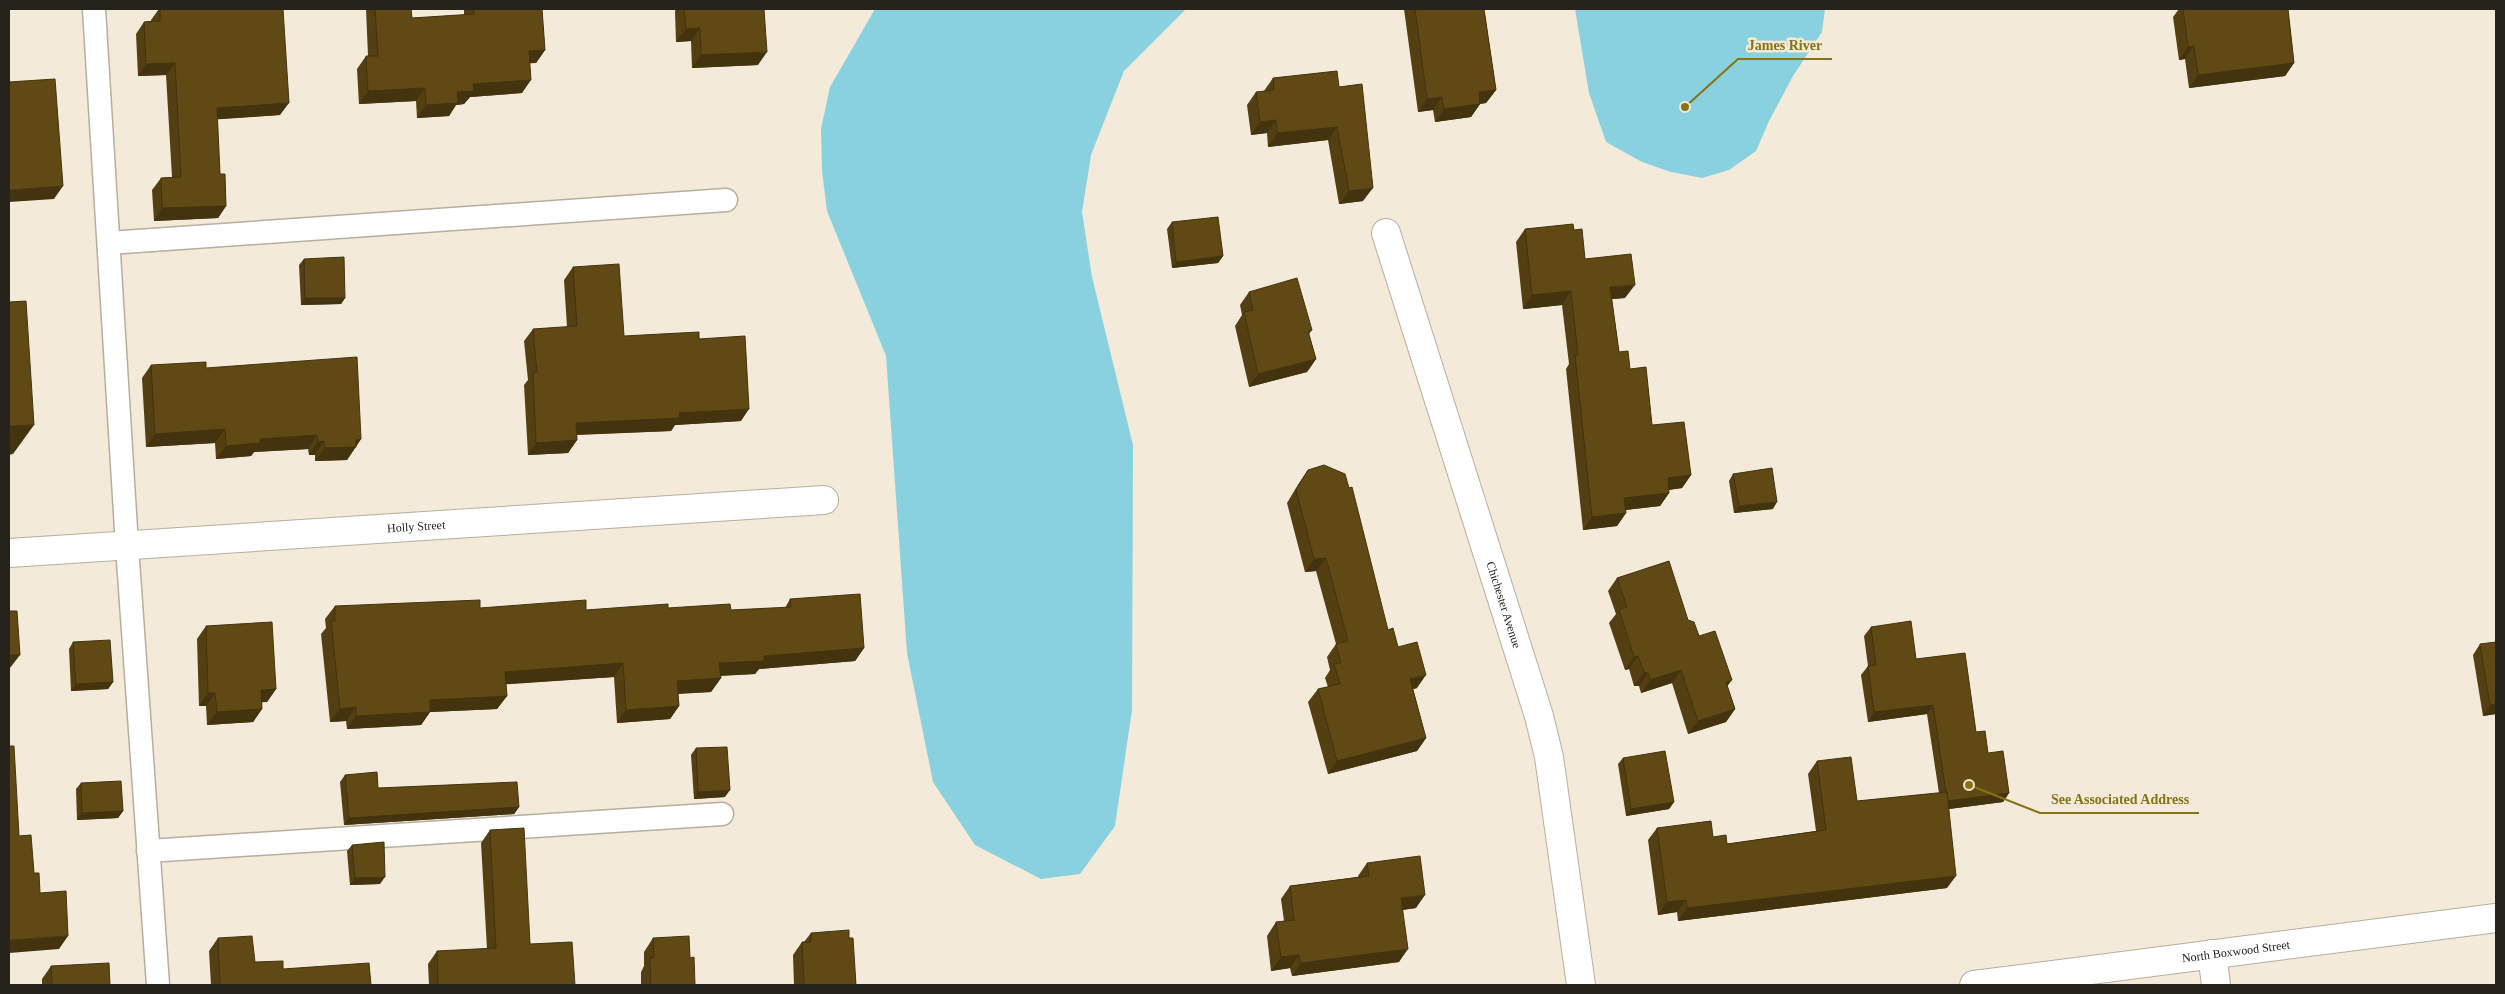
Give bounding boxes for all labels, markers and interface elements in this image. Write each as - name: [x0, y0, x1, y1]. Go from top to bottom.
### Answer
- callout: James River: [1738, 30, 1832, 59]
- text: James River: [1748, 38, 1822, 53]
- street label: Holly Street: [387, 518, 446, 535]
- street label: Chichester Avenue: [1483, 560, 1524, 650]
- callout: See Associated Address: [2040, 784, 2199, 813]
- text: See Associated Address: [2051, 792, 2190, 807]
- street label: North Boxwood Street: [2181, 937, 2291, 965]

